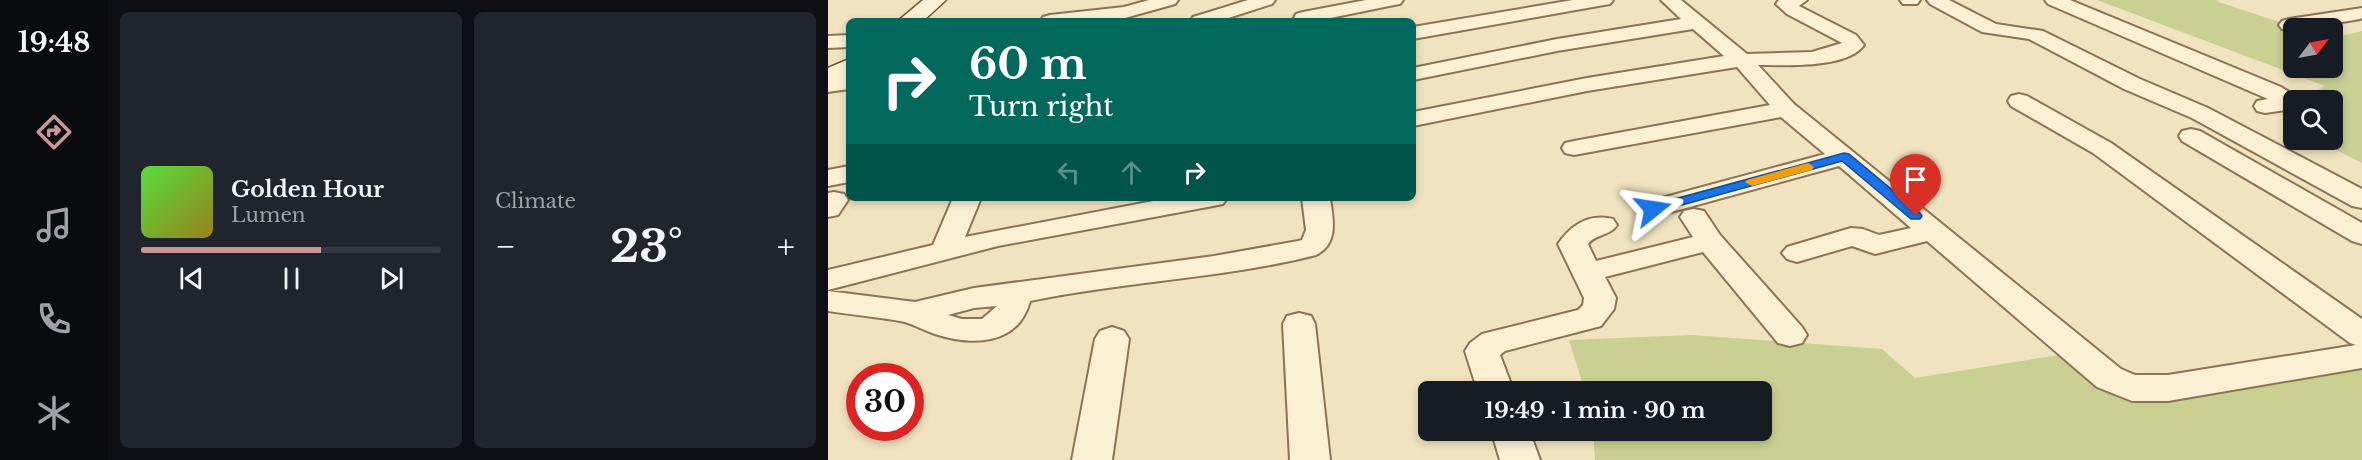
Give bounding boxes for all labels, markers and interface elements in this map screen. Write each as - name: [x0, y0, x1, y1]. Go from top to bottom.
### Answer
- north arrow: [2283, 18, 2343, 78]
- map controls: [2283, 18, 2343, 150]
- text: 19:48: [18, 26, 90, 59]
- text: 60 m: [969, 38, 1087, 90]
- icon: right: [870, 42, 948, 120]
- text: Turn right: [969, 90, 1113, 123]
- button: search: [2283, 90, 2343, 150]
- icon: directions: [33, 111, 75, 153]
- pin: [1890, 154, 1941, 216]
- icon: left: [1052, 156, 1085, 189]
- icon: ahead: [1115, 156, 1148, 189]
- icon: right: [1178, 156, 1211, 189]
- icon: arrive: [1899, 163, 1932, 196]
- text: Golden Hour: [231, 176, 384, 203]
- position arrow: [1621, 177, 1685, 241]
- text: Climate: [495, 189, 576, 213]
- text: Lumen: [231, 203, 306, 227]
- icon: music: [33, 204, 75, 246]
- text: 23°: [610, 218, 683, 274]
- text: −: [495, 226, 516, 267]
- text: +: [777, 226, 795, 267]
- icon: previous: [175, 262, 208, 295]
- icon: pause: [275, 262, 308, 295]
- icon: next: [375, 262, 408, 295]
- icon: phone: [33, 298, 75, 340]
- speed limit sign: 30: [846, 363, 924, 441]
- icon: climate: [33, 392, 75, 434]
- text: 19:49 · 1 min · 90 m: [1484, 397, 1706, 424]

